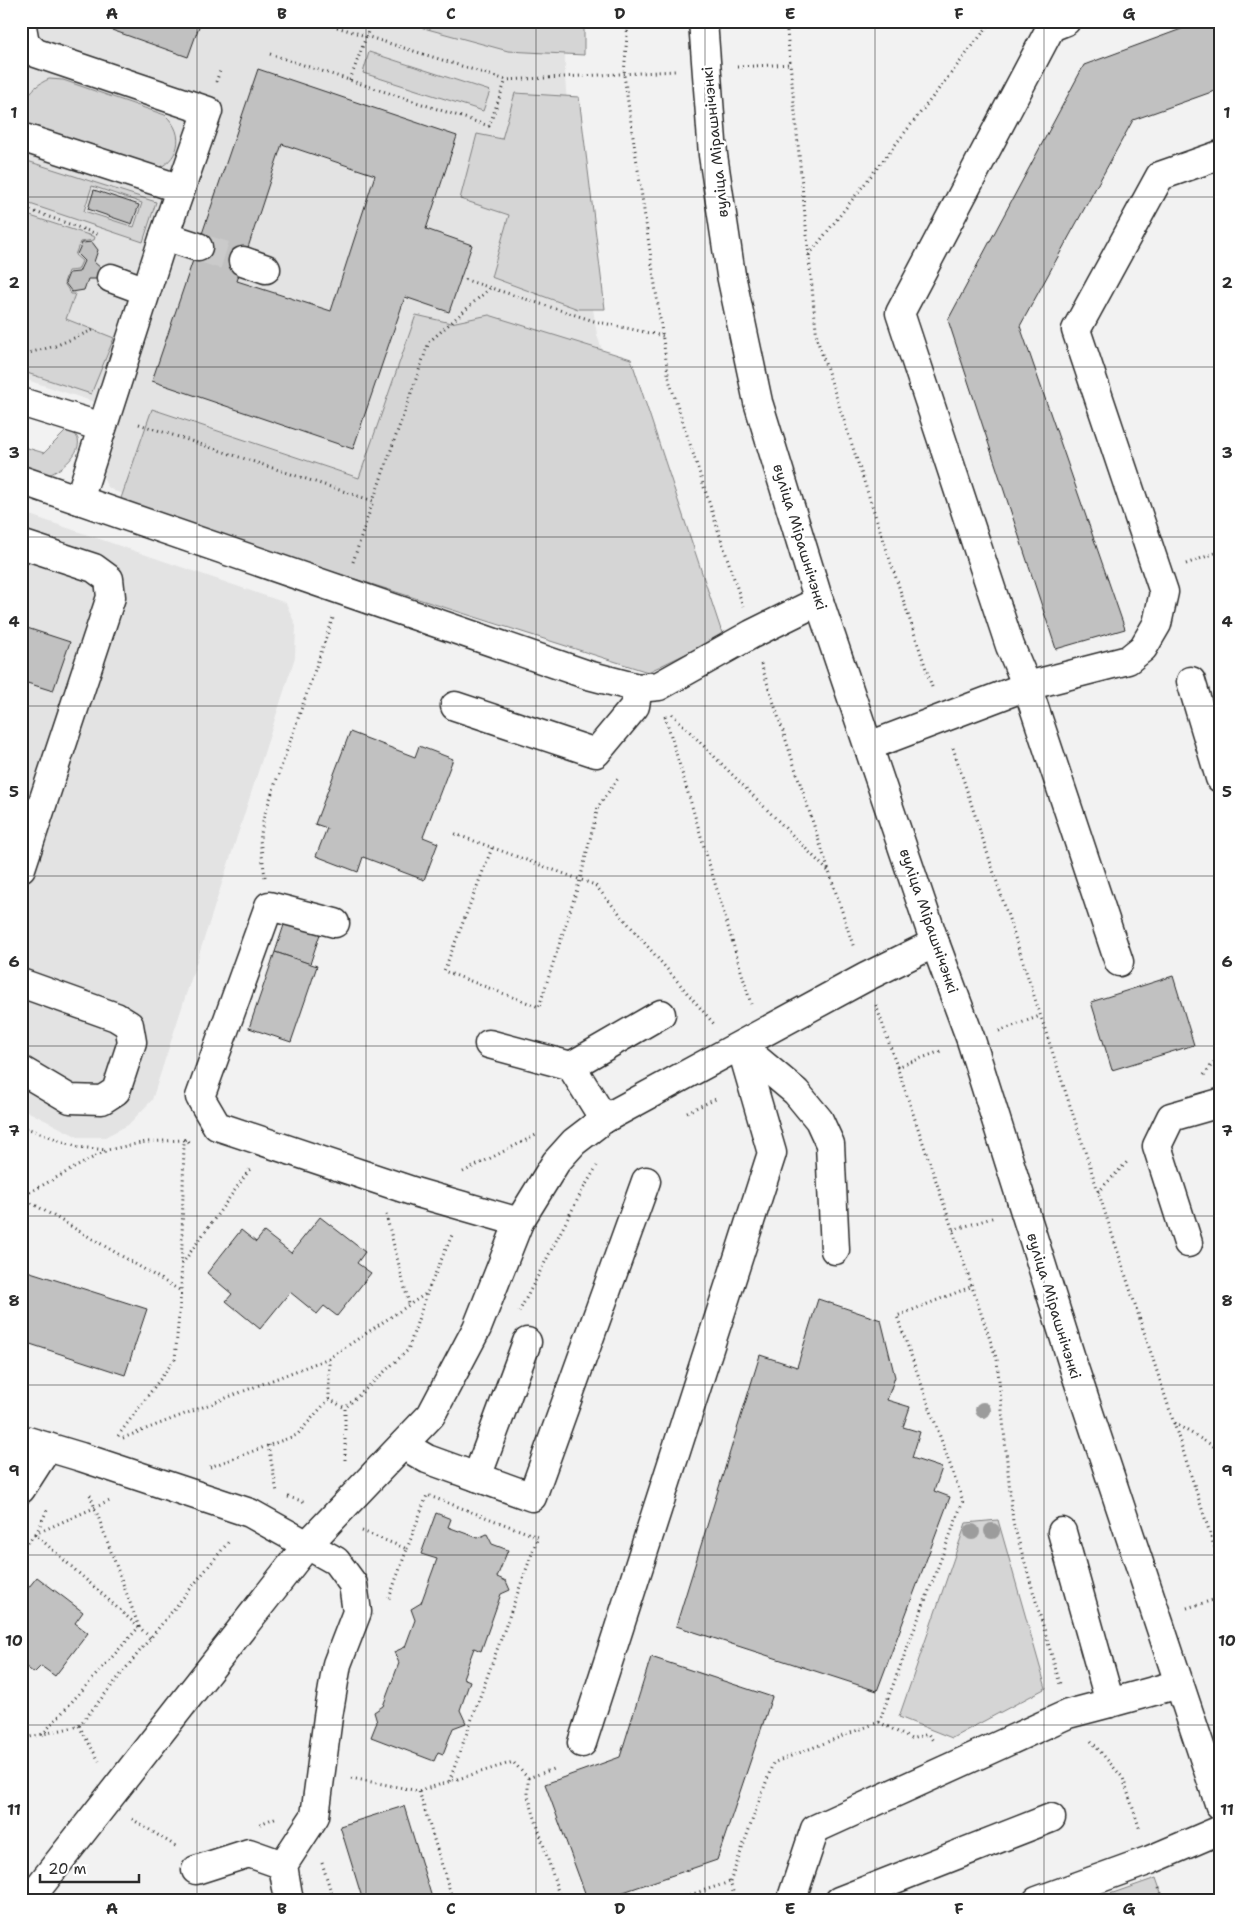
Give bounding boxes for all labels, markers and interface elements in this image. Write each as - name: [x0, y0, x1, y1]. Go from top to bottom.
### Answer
- text: A: [106, 3, 118, 24]
- text: B: [277, 3, 287, 24]
- text: C: [446, 3, 456, 24]
- text: D: [614, 3, 626, 24]
- text: E: [785, 3, 795, 24]
- text: F: [954, 3, 964, 24]
- text: G: [1123, 3, 1136, 24]
- street label: вуліца Мірашнічэнкі: [697, 65, 733, 219]
- text: 1: [10, 102, 18, 123]
- text: 1: [1223, 102, 1231, 123]
- text: 2: [8, 272, 20, 293]
- text: 2: [1221, 272, 1233, 293]
- text: 3: [8, 442, 20, 463]
- text: 3: [1221, 442, 1233, 463]
- street label: вуліца Мірашнічэнкі: [768, 461, 832, 613]
- text: 4: [8, 611, 20, 632]
- text: 4: [1221, 611, 1233, 632]
- text: 5: [9, 781, 19, 802]
- text: 5: [1222, 781, 1232, 802]
- street label: вуліца Мірашнічэнкі: [895, 846, 963, 996]
- text: 6: [8, 951, 20, 972]
- text: 6: [1221, 951, 1233, 972]
- text: 7: [8, 1120, 20, 1141]
- text: 7: [1221, 1120, 1233, 1141]
- street label: вуліца Мірашнічэнкі: [1022, 1230, 1086, 1382]
- text: 8: [8, 1290, 20, 1311]
- text: 8: [1221, 1290, 1233, 1311]
- text: 9: [8, 1460, 20, 1481]
- text: 9: [1221, 1460, 1233, 1481]
- text: 10: [5, 1630, 23, 1651]
- text: 10: [1218, 1630, 1236, 1651]
- text: 11: [7, 1799, 21, 1820]
- text: 11: [1220, 1799, 1234, 1820]
- scale bar: [40, 1852, 139, 1884]
- text: 20 m: [48, 1859, 87, 1879]
- text: A: [106, 1898, 118, 1919]
- text: B: [277, 1898, 287, 1919]
- text: C: [446, 1898, 456, 1919]
- text: D: [614, 1898, 626, 1919]
- text: E: [785, 1898, 795, 1919]
- text: F: [954, 1898, 964, 1919]
- text: G: [1123, 1898, 1136, 1919]

